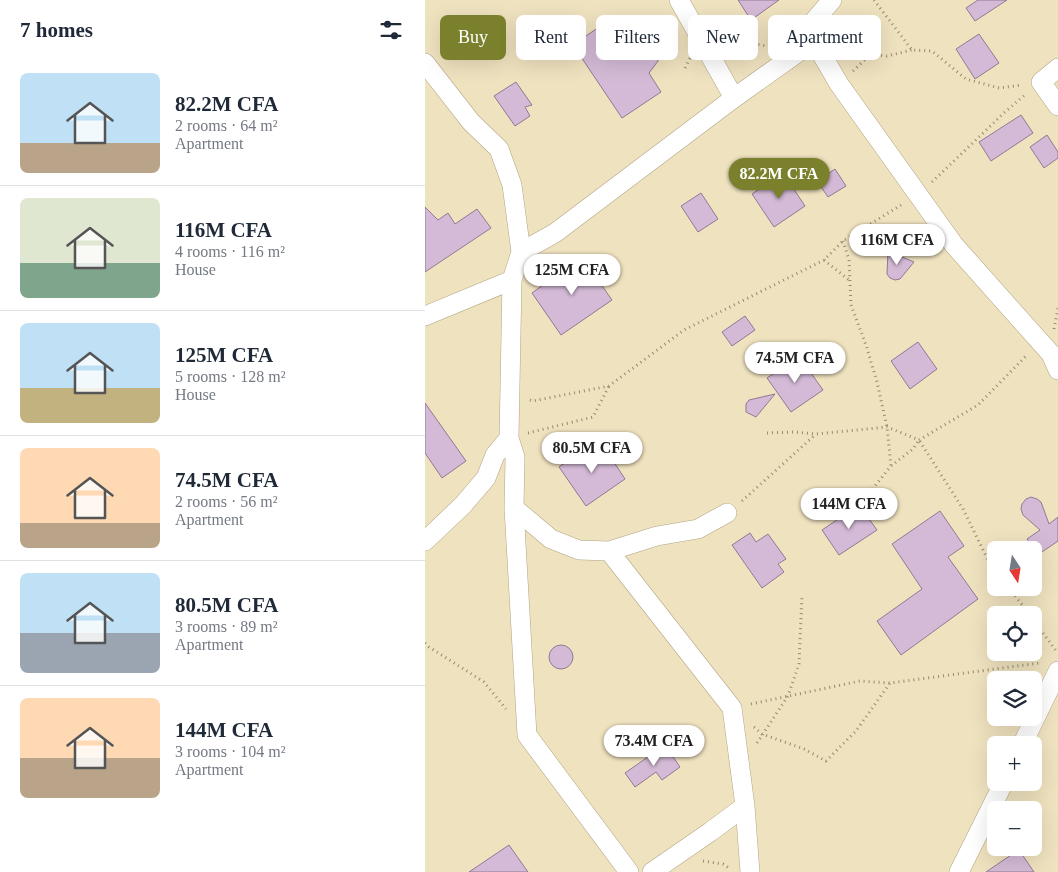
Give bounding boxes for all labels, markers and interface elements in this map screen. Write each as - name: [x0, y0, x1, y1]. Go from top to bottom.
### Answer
- chip: Buy: [440, 15, 506, 60]
- chip: Rent: [516, 15, 586, 60]
- chip: Filters: [596, 15, 678, 60]
- chip: New: [688, 15, 758, 60]
- chip: Apartment: [768, 15, 881, 60]
- icon: filters: [377, 16, 405, 44]
- text: 7 homes: [20, 18, 93, 42]
- text: 82.2M CFA: [175, 92, 278, 116]
- icon: home: [60, 93, 120, 153]
- text: 2 rooms · 64 m²: [175, 117, 278, 134]
- text: Apartment: [175, 135, 243, 152]
- pin: 82.2M CFA: [722, 158, 836, 200]
- text: 82.2M CFA: [740, 165, 818, 182]
- icon: home: [60, 218, 120, 278]
- text: 116M CFA: [175, 218, 272, 242]
- pin: 116M CFA: [845, 224, 949, 266]
- text: 116M CFA: [860, 231, 934, 248]
- text: 4 rooms · 116 m²: [175, 243, 285, 260]
- pin: 125M CFA: [520, 254, 624, 296]
- text: House: [175, 261, 216, 278]
- text: 125M CFA: [535, 261, 609, 278]
- pin: 74.5M CFA: [738, 342, 852, 384]
- icon: home: [60, 343, 120, 403]
- text: 125M CFA: [175, 343, 273, 367]
- text: 74.5M CFA: [756, 349, 834, 366]
- text: 5 rooms · 128 m²: [175, 368, 286, 385]
- text: House: [175, 386, 216, 403]
- pin: 80.5M CFA: [535, 432, 649, 474]
- text: 80.5M CFA: [553, 439, 631, 456]
- icon: home: [60, 468, 120, 528]
- text: 74.5M CFA: [175, 468, 278, 492]
- pin: 144M CFA: [797, 488, 901, 530]
- text: 2 rooms · 56 m²: [175, 493, 278, 510]
- text: 144M CFA: [812, 495, 886, 512]
- text: Apartment: [175, 511, 243, 528]
- north arrow: [987, 541, 1043, 596]
- map controls: [987, 541, 1042, 856]
- icon: home: [60, 593, 120, 653]
- text: 80.5M CFA: [175, 593, 278, 617]
- button: locate: [987, 606, 1042, 661]
- text: 3 rooms · 89 m²: [175, 618, 278, 635]
- text: Apartment: [175, 636, 243, 653]
- button: layers: [987, 671, 1042, 726]
- icon: home: [60, 718, 120, 778]
- text: 144M CFA: [175, 718, 273, 742]
- pin: 73.4M CFA: [597, 724, 711, 767]
- text: 73.4M CFA: [615, 732, 693, 749]
- button: +: [987, 736, 1042, 791]
- text: 3 rooms · 104 m²: [175, 743, 286, 760]
- text: Apartment: [175, 761, 243, 778]
- button: −: [987, 801, 1042, 856]

